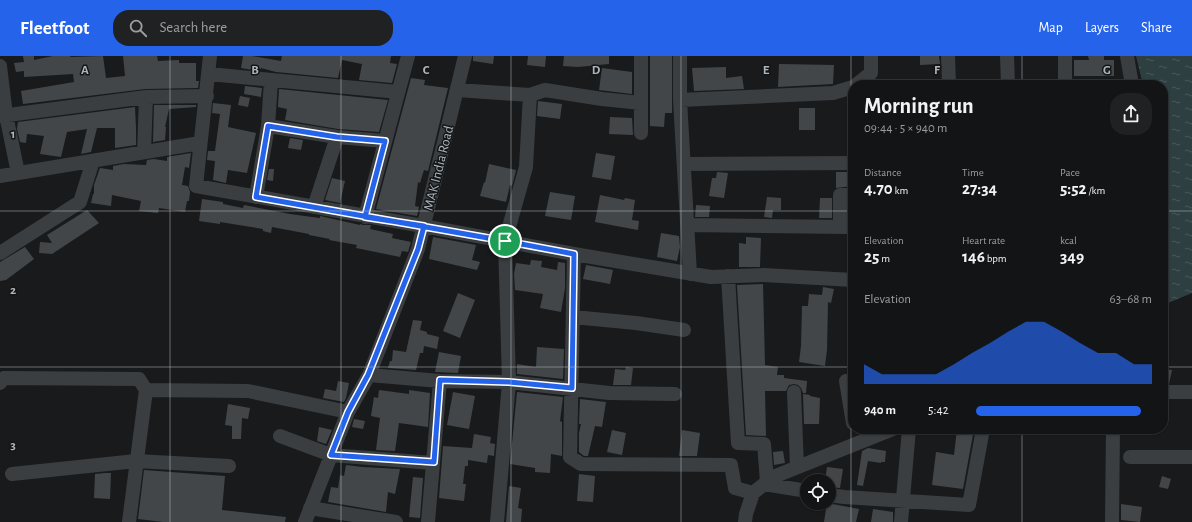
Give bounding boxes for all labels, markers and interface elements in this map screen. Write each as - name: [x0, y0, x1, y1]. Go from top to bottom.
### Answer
- search box: [113, 10, 393, 46]
- icon: search: [127, 17, 149, 39]
- text: Fleetfoot: [20, 19, 89, 38]
- text: Search here: [159, 20, 227, 35]
- text: Map: [1038, 21, 1063, 35]
- text: Layers: [1085, 21, 1119, 35]
- text: Share: [1141, 21, 1172, 35]
- text: A: [81, 64, 89, 77]
- text: B: [251, 64, 259, 77]
- text: C: [423, 64, 430, 77]
- text: D: [592, 64, 601, 77]
- text: E: [763, 64, 770, 77]
- text: F: [934, 64, 941, 77]
- text: G: [1103, 64, 1111, 77]
- button: share: [1110, 93, 1152, 135]
- text: Morning run: [864, 95, 974, 117]
- text: 09:44 · 5 × 940 m: [864, 122, 947, 135]
- street label: MAK India Road: [422, 124, 456, 212]
- text: 1: [11, 128, 15, 141]
- text: Distance: [864, 167, 901, 178]
- text: Time: [962, 167, 984, 178]
- text: Pace: [1060, 167, 1080, 178]
- text: 4.70: [864, 180, 893, 197]
- text: 27:34: [962, 180, 997, 197]
- text: 5:52: [1060, 180, 1087, 197]
- text: km: [893, 185, 908, 196]
- text: /km: [1087, 185, 1105, 196]
- pin: [488, 224, 522, 258]
- icon: arrive: [494, 230, 516, 252]
- text: Elevation: [864, 235, 904, 246]
- text: Heart rate: [962, 235, 1005, 246]
- text: kcal: [1060, 235, 1077, 246]
- text: 25: [864, 248, 879, 265]
- text: 146: [962, 248, 985, 265]
- text: 349: [1060, 248, 1084, 265]
- text: m: [879, 253, 890, 264]
- text: bpm: [985, 253, 1007, 264]
- text: 2: [10, 284, 16, 297]
- text: Elevation: [864, 293, 911, 306]
- text: 63–68 m: [1110, 293, 1152, 306]
- text: 940 m: [864, 404, 896, 417]
- text: 5:42: [928, 404, 949, 417]
- text: 3: [10, 439, 16, 452]
- map controls: [800, 474, 836, 510]
- button: locate: [800, 474, 836, 510]

